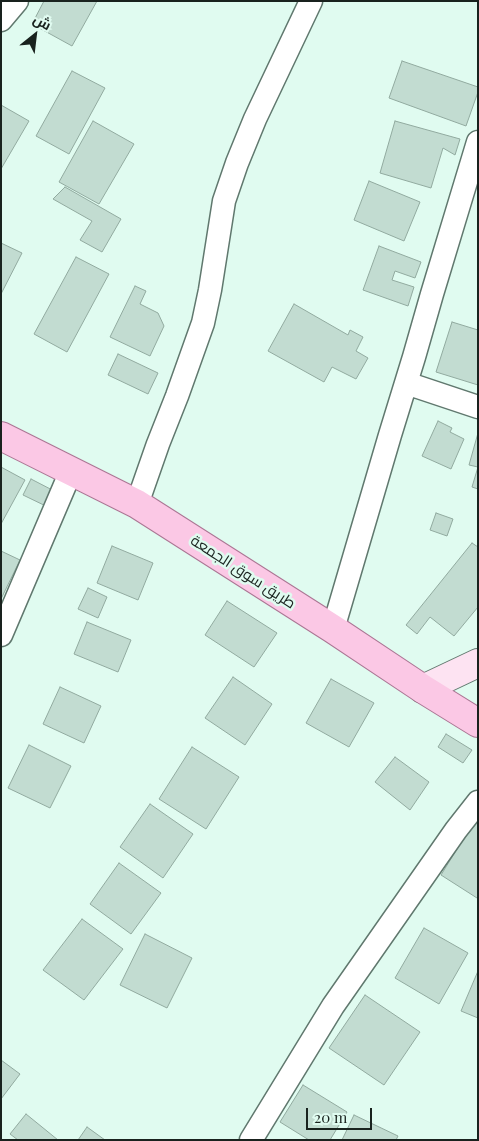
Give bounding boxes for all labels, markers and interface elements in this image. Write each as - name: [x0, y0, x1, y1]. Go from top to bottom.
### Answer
- text: ش: [30, 9, 55, 34]
- north arrow: [10, 10, 60, 60]
- street label: طريق سوق الجمعة: [187, 531, 299, 613]
- scale bar: [309, 1098, 375, 1130]
- text: 20 m: [314, 1107, 347, 1127]

